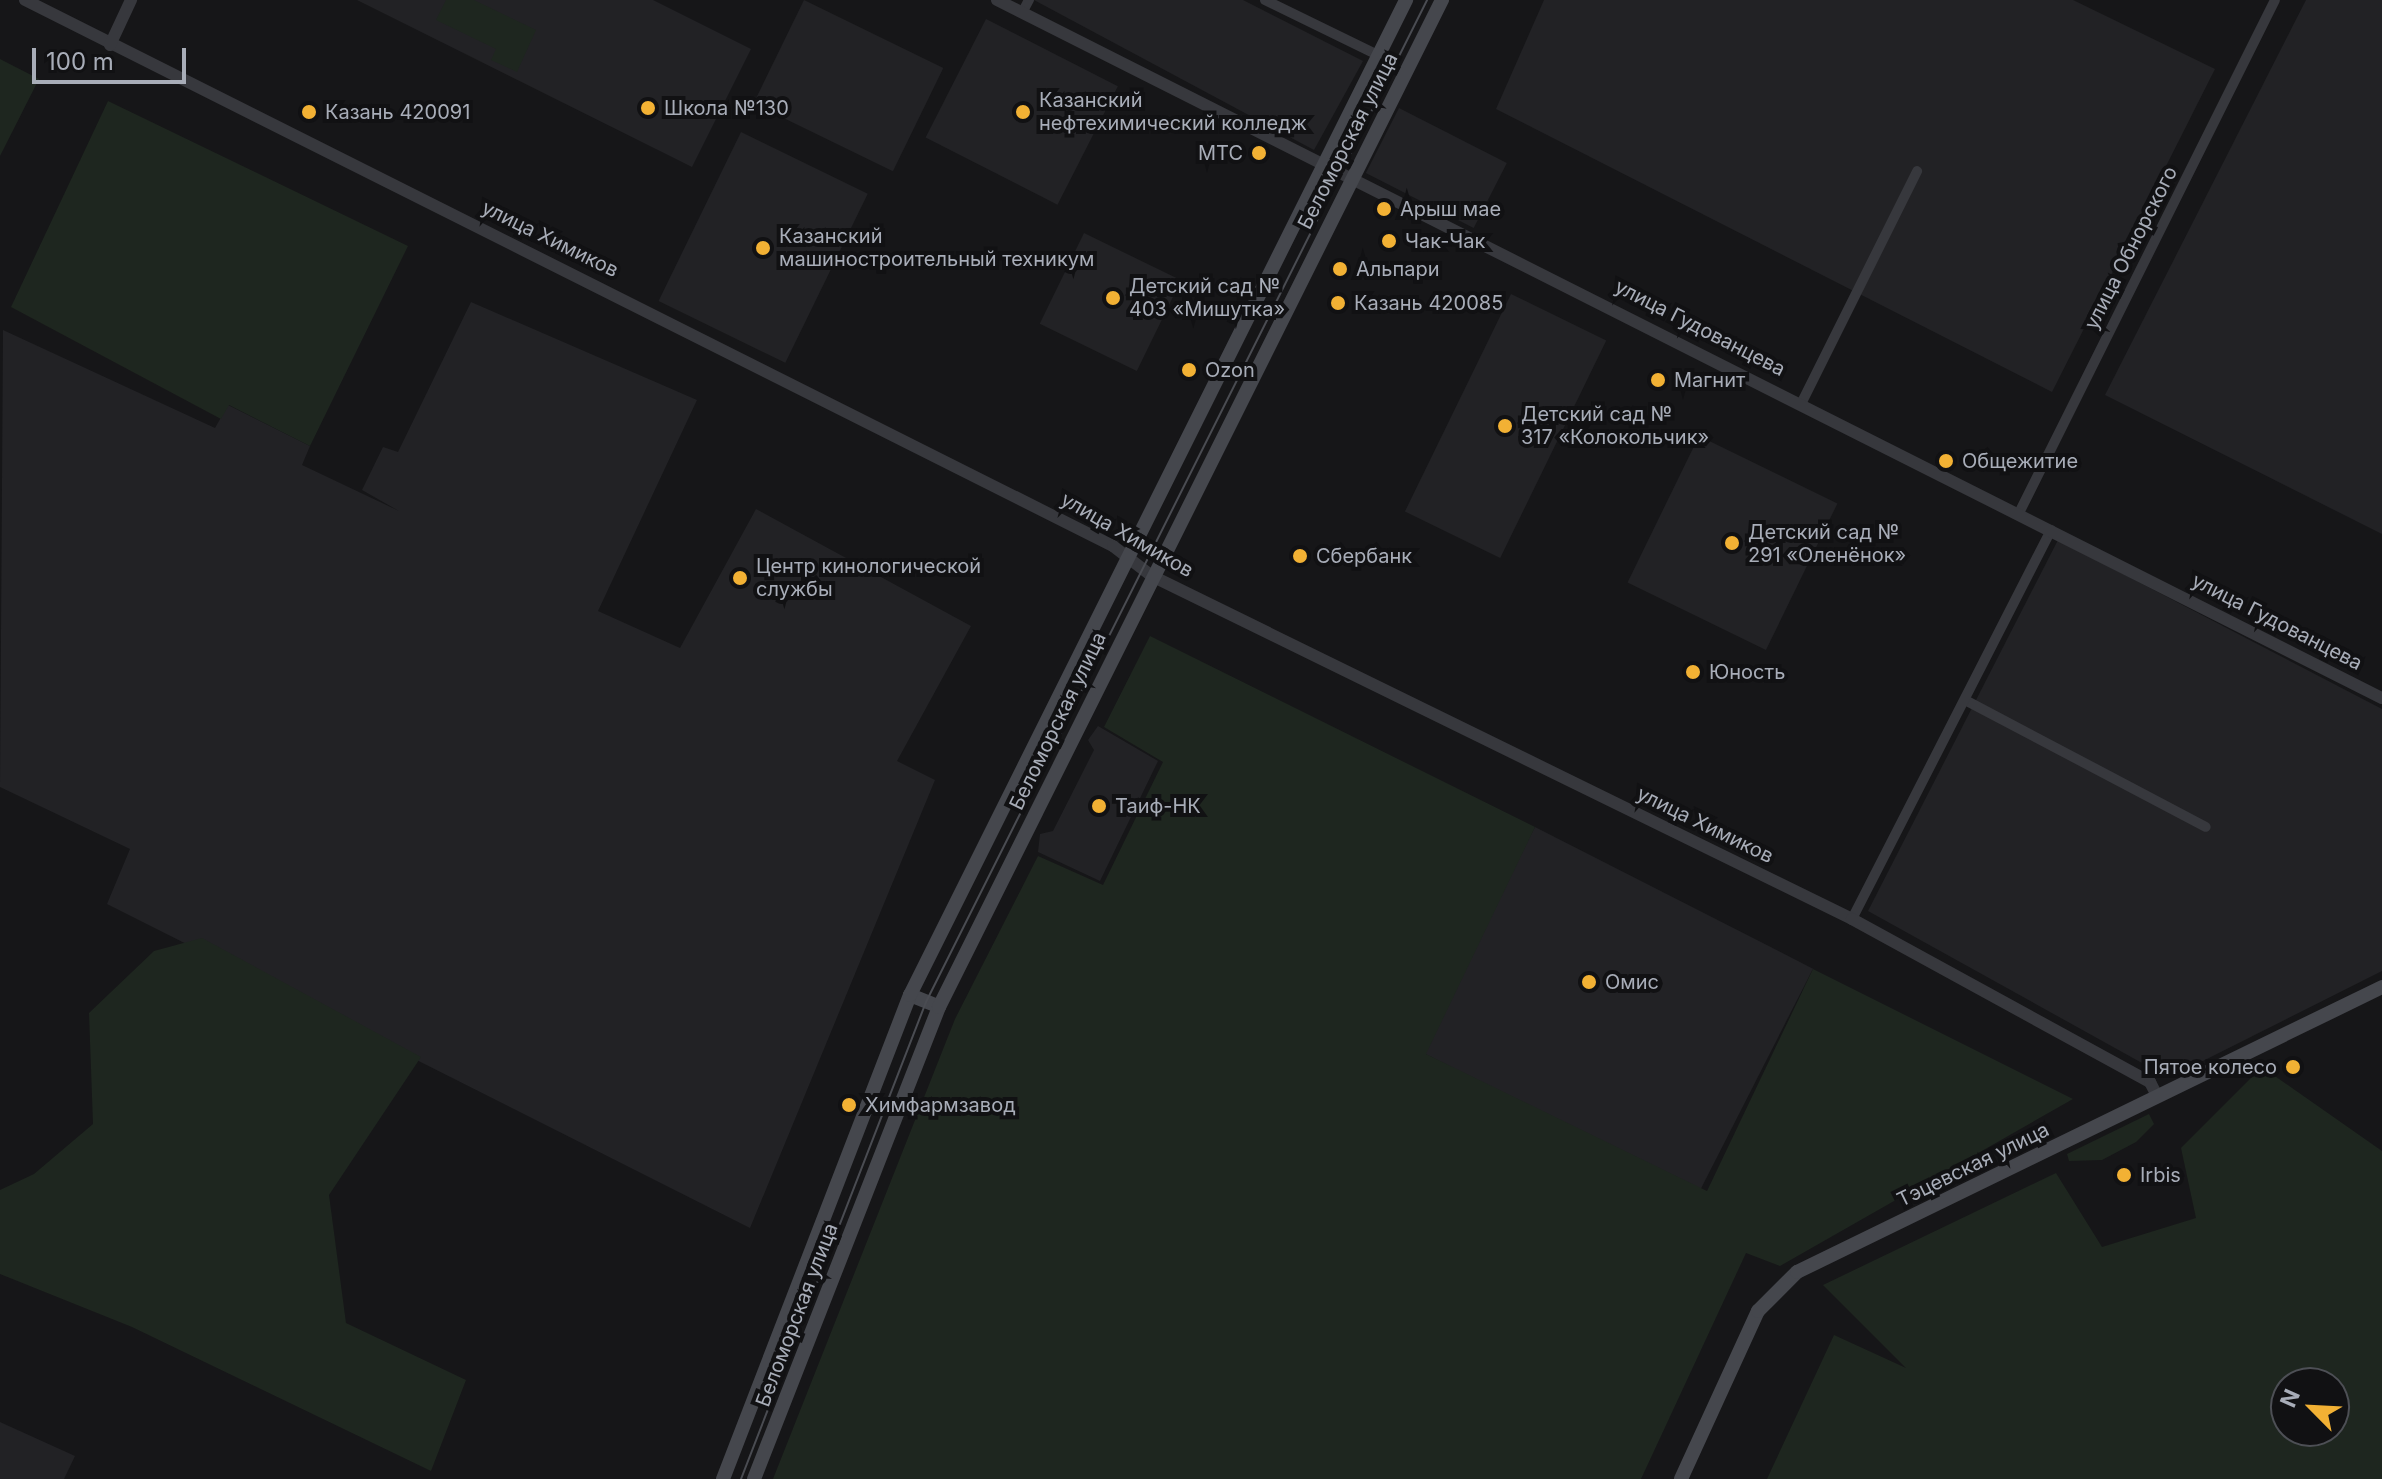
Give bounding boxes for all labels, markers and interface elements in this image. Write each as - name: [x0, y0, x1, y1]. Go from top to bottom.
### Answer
- scale bar: [36, 32, 190, 82]
- text: 100 m: [46, 47, 114, 76]
- street label: Беломорская улица: [1293, 49, 1403, 233]
- place label: Казанский нефтехимический колледж: [1039, 88, 1307, 135]
- place label: Школа №130: [664, 96, 789, 120]
- marker: Школа №130: [639, 99, 657, 117]
- place label: Казань 420091: [325, 100, 470, 124]
- marker: Казань 420091: [300, 103, 318, 121]
- marker: Казанский нефтехимический колледж: [1014, 103, 1032, 121]
- place label: МТС: [1198, 141, 1243, 165]
- marker: МТС: [1250, 144, 1268, 162]
- street label: улица Обнорского: [2079, 162, 2183, 334]
- street label: улица Химиков: [478, 196, 622, 282]
- place label: Арыш мае: [1400, 197, 1501, 221]
- marker: Арыш мае: [1375, 200, 1393, 218]
- place label: Казанский машиностроительный техникум: [779, 224, 1094, 271]
- place label: Чак-Чак: [1405, 229, 1485, 253]
- marker: Чак-Чак: [1380, 232, 1398, 250]
- marker: Казанский машиностроительный техникум: [754, 239, 772, 257]
- place label: Альпари: [1356, 257, 1440, 281]
- marker: Альпари: [1331, 260, 1349, 278]
- place label: Детский сад № 403 «Мишутка»: [1129, 274, 1285, 321]
- street label: улица Гудованцева: [1611, 275, 1789, 381]
- marker: Детский сад № 403 «Мишутка»: [1104, 289, 1122, 307]
- place label: Казань 420085: [1354, 291, 1503, 315]
- marker: Казань 420085: [1329, 294, 1347, 312]
- place label: Ozon: [1205, 358, 1255, 382]
- marker: Ozon: [1180, 361, 1198, 379]
- place label: Магнит: [1674, 368, 1745, 392]
- marker: Магнит: [1649, 371, 1667, 389]
- place label: Детский сад № 317 «Колокольчик»: [1521, 402, 1709, 449]
- marker: Детский сад № 317 «Колокольчик»: [1496, 417, 1514, 435]
- place label: Общежитие: [1962, 449, 2078, 473]
- marker: Общежитие: [1937, 452, 1955, 470]
- street label: улица Химиков: [1057, 487, 1197, 583]
- place label: Детский сад № 291 «Оленёнок»: [1748, 520, 1906, 567]
- marker: Детский сад № 291 «Оленёнок»: [1723, 534, 1741, 552]
- place label: Сбербанк: [1316, 544, 1412, 568]
- marker: Сбербанк: [1291, 547, 1309, 565]
- place label: Центр кинологической службы: [756, 554, 981, 601]
- marker: Центр кинологической службы: [731, 569, 749, 587]
- street label: улица Гудованцева: [2188, 569, 2366, 675]
- street label: Беломорская улица: [1005, 628, 1111, 814]
- place label: Юность: [1709, 660, 1785, 684]
- marker: Юность: [1684, 663, 1702, 681]
- street label: улица Химиков: [1633, 782, 1777, 868]
- place label: Таиф-НК: [1115, 794, 1201, 818]
- marker: Таиф-НК: [1090, 797, 1108, 815]
- place label: Омис: [1605, 970, 1659, 994]
- marker: Омис: [1580, 973, 1598, 991]
- place label: Пятое колесо: [2144, 1055, 2277, 1079]
- marker: Пятое колесо: [2284, 1058, 2302, 1076]
- place label: Химфармзавод: [865, 1093, 1016, 1117]
- marker: Химфармзавод: [840, 1096, 858, 1114]
- street label: Тэцевская улица: [1893, 1118, 2053, 1212]
- place label: Irbis: [2140, 1163, 2181, 1187]
- marker: Irbis: [2115, 1166, 2133, 1184]
- street label: Беломорская улица: [751, 1220, 843, 1410]
- north arrow: [2270, 1367, 2350, 1447]
- text: N: [2275, 1385, 2305, 1411]

